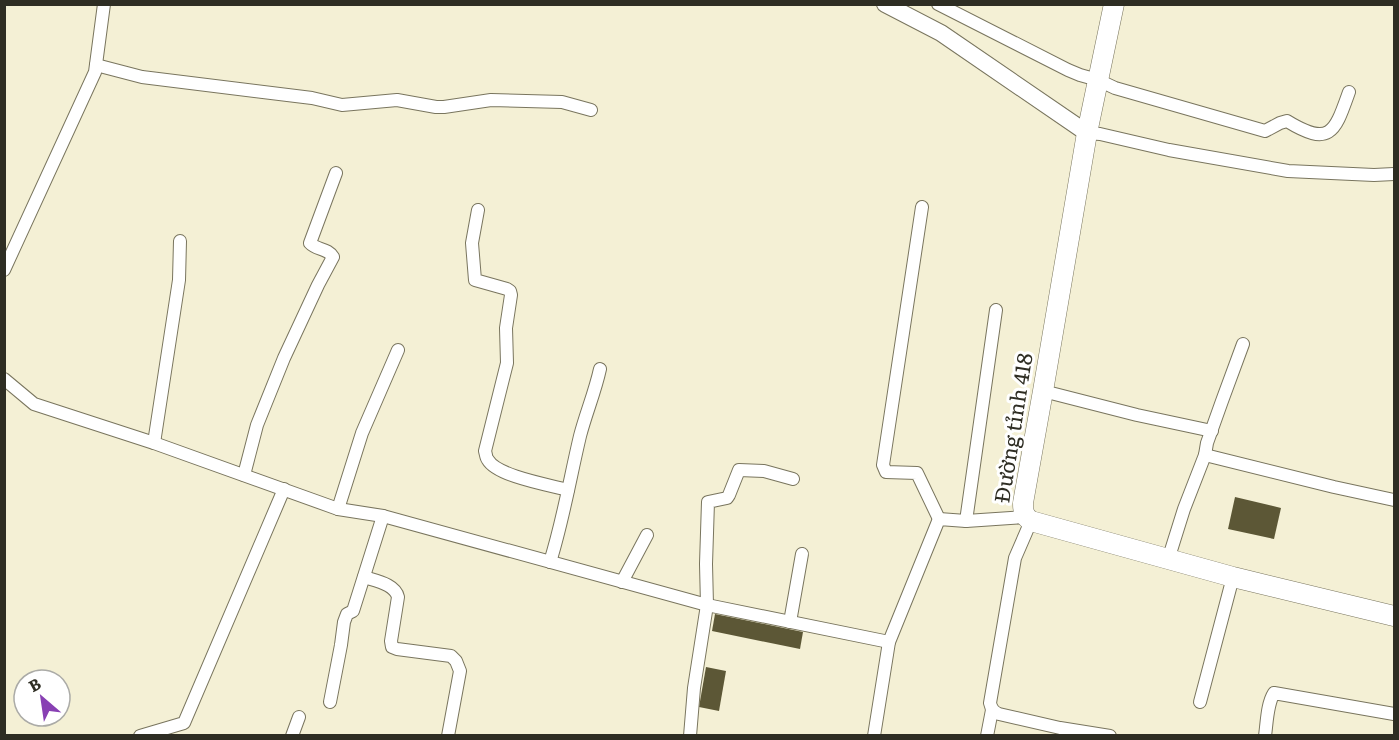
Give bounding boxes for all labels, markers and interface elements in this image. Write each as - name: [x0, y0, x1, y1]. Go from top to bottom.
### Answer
- street label: Đường tỉnh 418: [984, 350, 1039, 505]
- north arrow: [12, 668, 72, 728]
- text: B: [24, 671, 45, 697]

